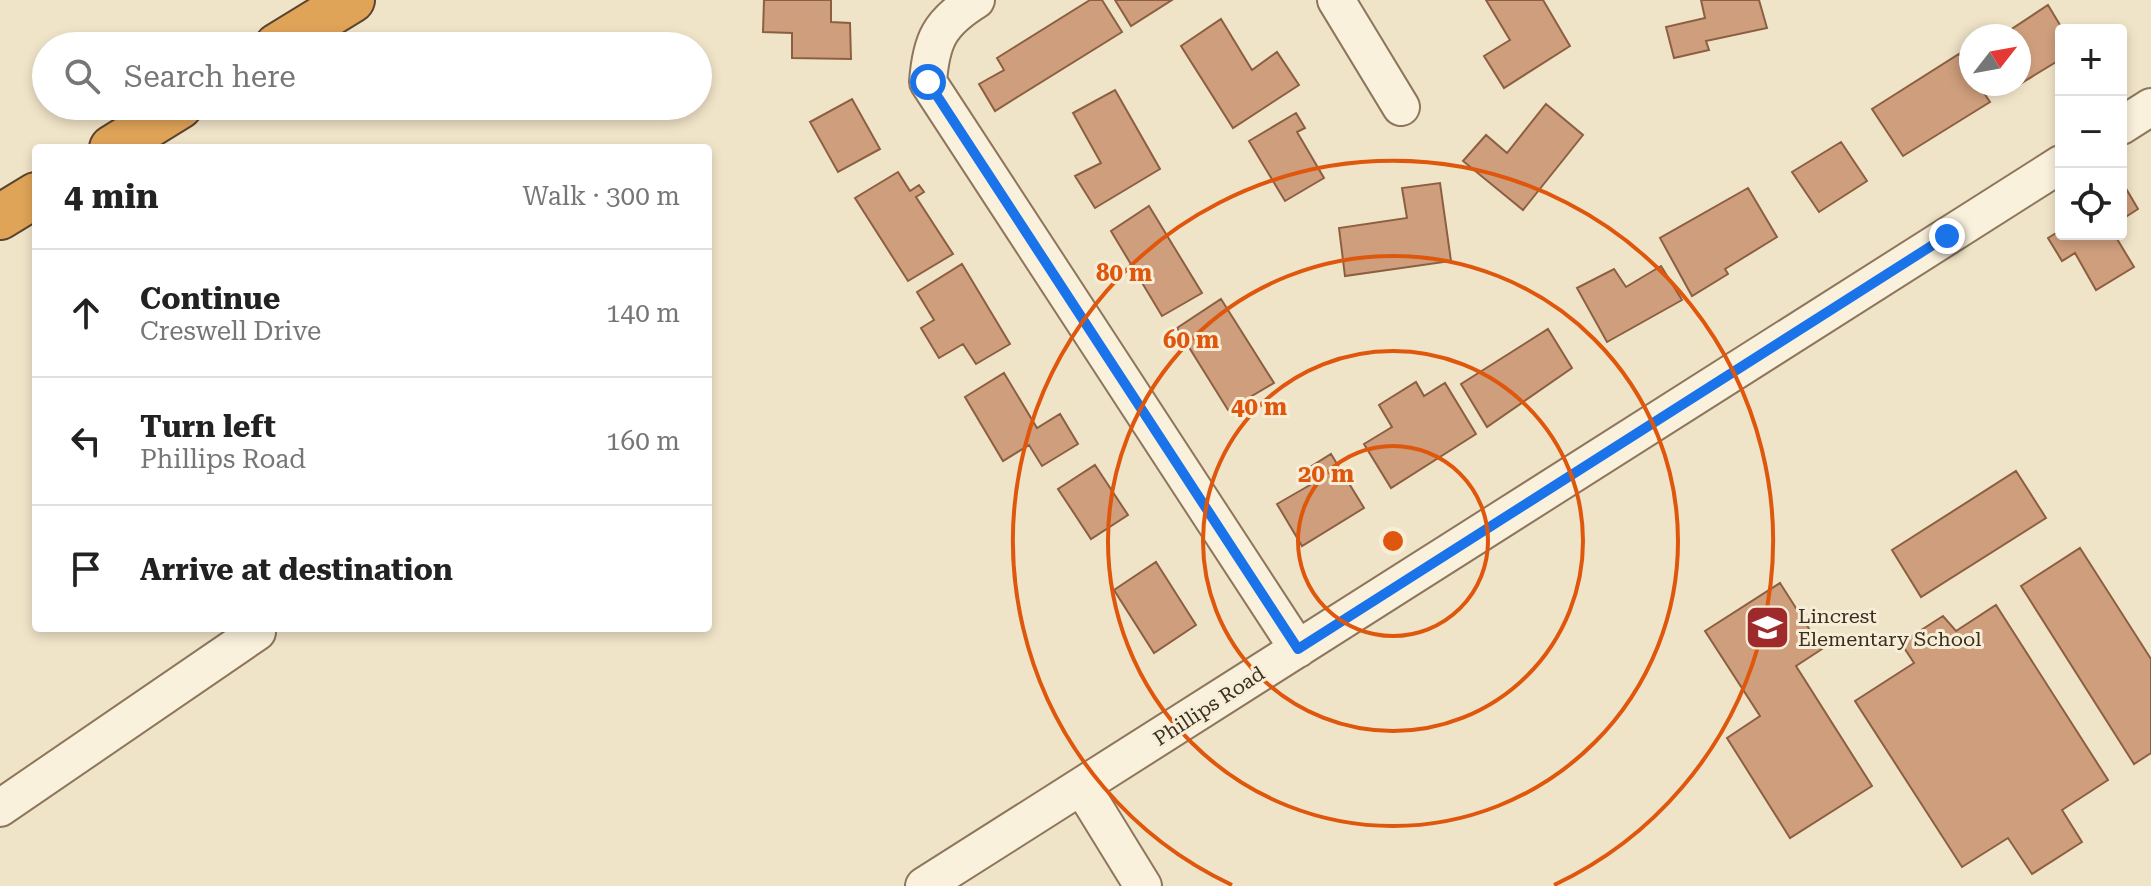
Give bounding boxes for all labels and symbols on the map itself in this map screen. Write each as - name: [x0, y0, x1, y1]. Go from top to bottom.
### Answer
- north arrow: [1959, 24, 2031, 96]
- route start: [910, 64, 946, 100]
- route end: [1929, 218, 1965, 254]
- text: 80 m: [1096, 259, 1152, 287]
- text: 60 m: [1163, 326, 1219, 354]
- text: 40 m: [1231, 393, 1287, 421]
- text: 20 m: [1298, 460, 1354, 488]
- centre of rings: [1379, 527, 1407, 555]
- school or university icon: Lincrest Elementary School: [1743, 603, 1791, 651]
- place label: Lincrest Elementary School: [1798, 604, 1981, 651]
- street label: Phillips Road: [1149, 661, 1269, 751]

